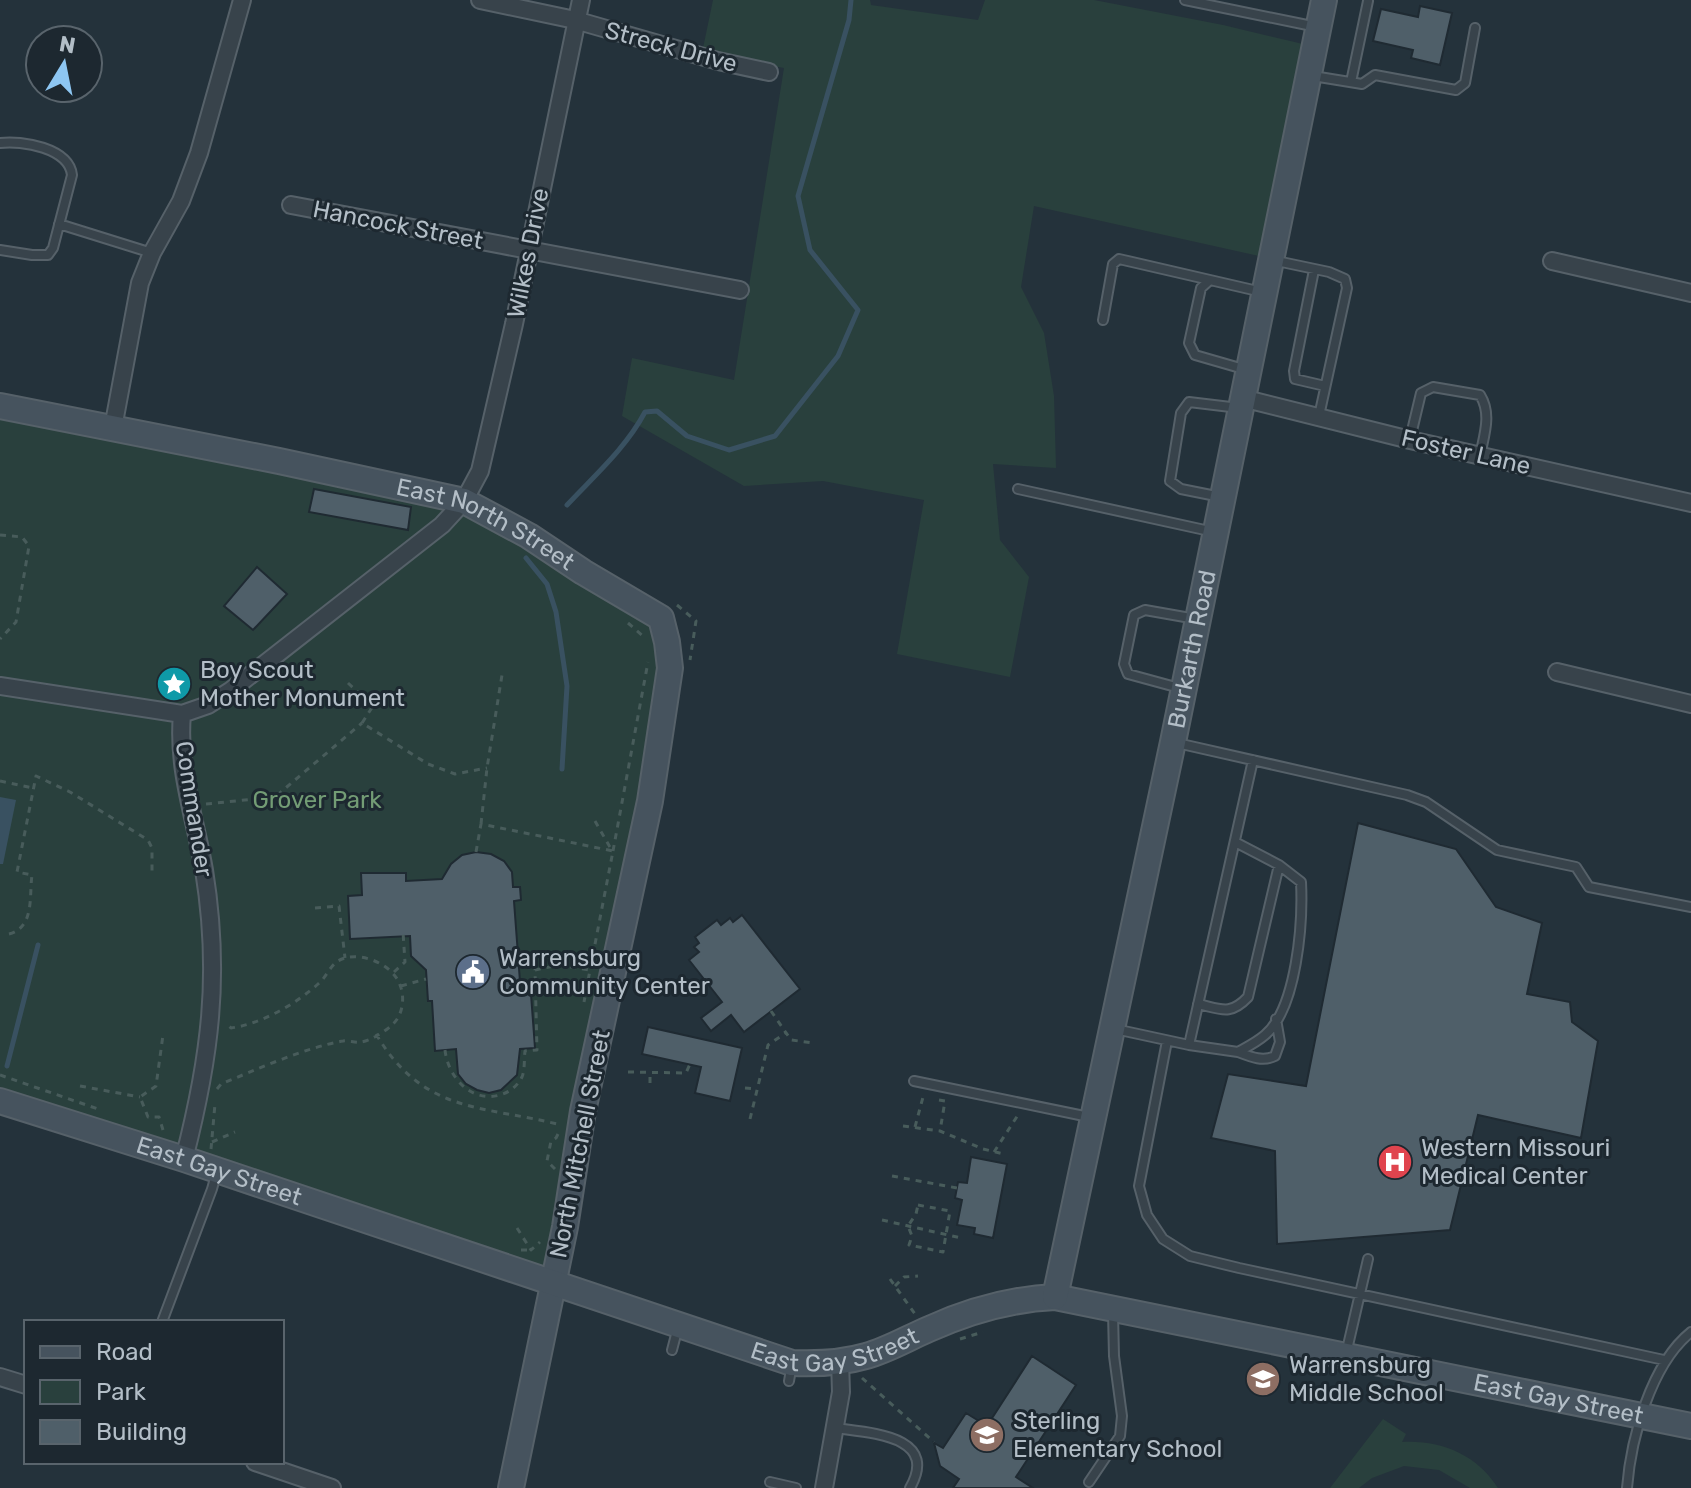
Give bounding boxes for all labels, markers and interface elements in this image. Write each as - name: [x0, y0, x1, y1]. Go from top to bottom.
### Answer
- street label: Streck Drive: [602, 16, 740, 78]
- north arrow: [24, 24, 104, 104]
- text: N: [57, 30, 78, 59]
- street label: Wilkes Drive: [502, 186, 554, 320]
- street label: Hancock Street: [311, 195, 485, 255]
- street label: Foster Lane: [1399, 424, 1533, 480]
- street label: East North Street: [394, 473, 580, 576]
- street label: Burkarth Road: [1162, 568, 1222, 731]
- place label: Boy Scout Mother Monument: [200, 656, 405, 712]
- place icon: Boy Scout Mother Monument: [155, 665, 193, 703]
- street label: Commander: [169, 739, 219, 879]
- park label: Grover Park: [252, 786, 382, 814]
- place label: Warrensburg Community Center: [499, 944, 710, 1000]
- public building icon: Warrensburg Community Center: [454, 953, 492, 991]
- street label: North Mitchell Street: [544, 1027, 616, 1261]
- street label: East Gay Street: [133, 1131, 305, 1212]
- place label: Western Missouri Medical Center: [1421, 1134, 1610, 1190]
- hospital icon: Western Missouri Medical Center: [1376, 1143, 1414, 1181]
- legend: [24, 1320, 284, 1464]
- street label: East Gay Street: [747, 1322, 923, 1377]
- text: Road: [96, 1338, 153, 1366]
- place label: Warrensburg Middle School: [1289, 1351, 1444, 1407]
- school or university icon: Warrensburg Middle School: [1244, 1360, 1282, 1398]
- street label: East Gay Street: [1471, 1368, 1646, 1430]
- text: Park: [96, 1378, 147, 1406]
- place label: Sterling Elementary School: [1013, 1407, 1222, 1463]
- school or university icon: Sterling Elementary School: [968, 1416, 1006, 1454]
- text: Building: [96, 1418, 187, 1446]

